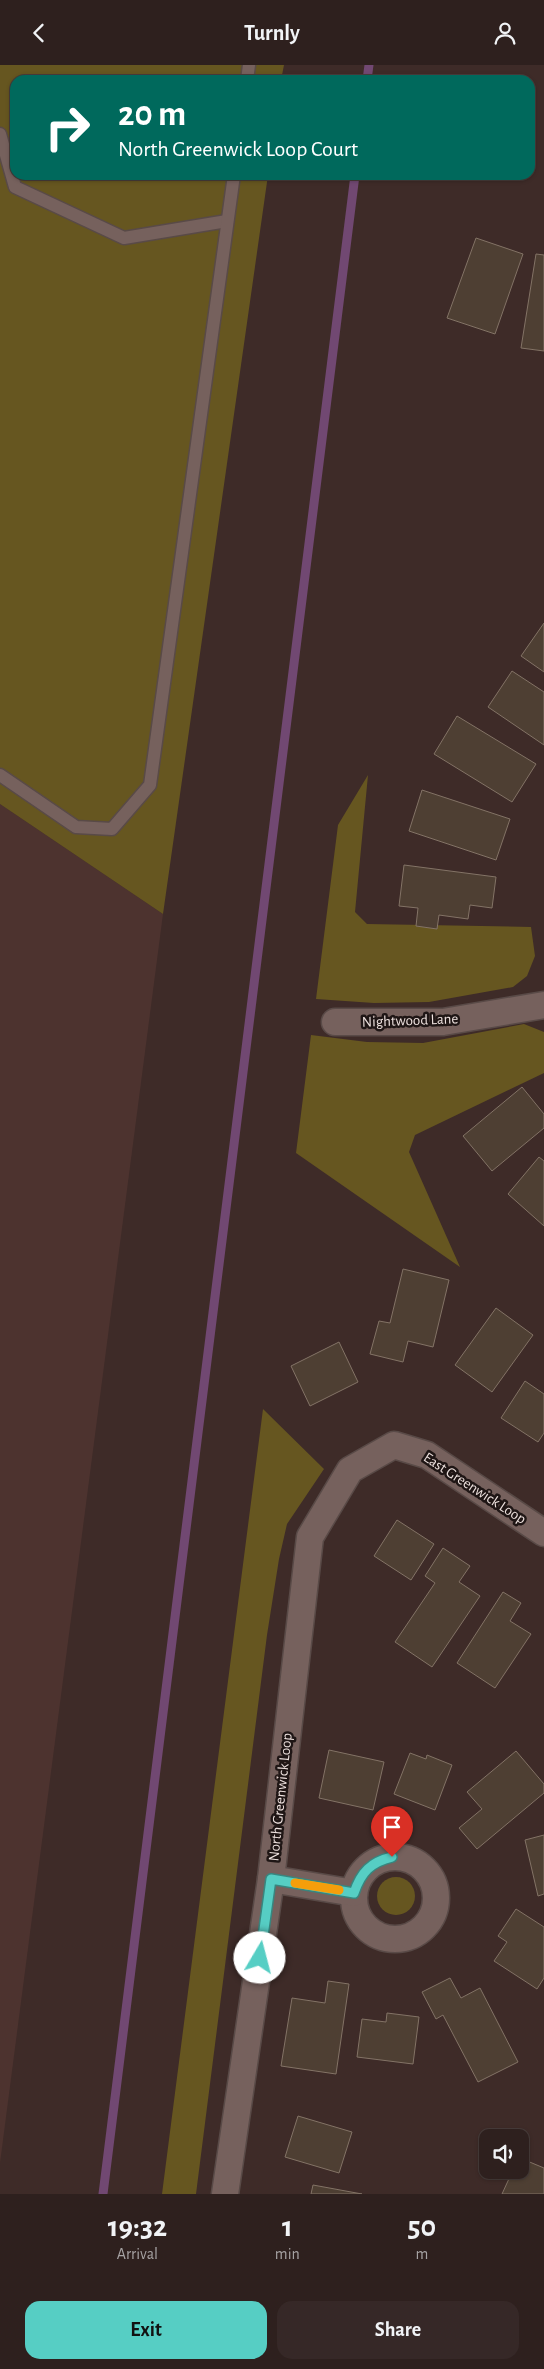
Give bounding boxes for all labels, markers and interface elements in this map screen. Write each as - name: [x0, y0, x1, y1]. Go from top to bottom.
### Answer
- icon: back: [25, 19, 53, 47]
- icon: person: [491, 19, 519, 47]
- text: Turnly: [244, 22, 300, 44]
- icon: right: [35, 95, 100, 160]
- text: 20 m: [118, 97, 186, 132]
- text: North Greenwick Loop Court: [118, 138, 358, 160]
- street label: Nightwood Lane: [362, 1011, 458, 1030]
- street label: East Greenwick Loop: [421, 1450, 529, 1527]
- street label: North Greenwick Loop: [266, 1732, 295, 1862]
- pin: [371, 1806, 413, 1857]
- icon: arrive: [378, 1813, 406, 1841]
- position arrow: [233, 1931, 285, 1983]
- map controls: [479, 2129, 529, 2179]
- button: sound: [479, 2129, 529, 2179]
- text: 19:32: [108, 2212, 167, 2242]
- text: 1: [282, 2212, 293, 2242]
- text: 50: [408, 2212, 436, 2242]
- text: Arrival: [117, 2246, 158, 2262]
- text: min: [275, 2246, 300, 2262]
- text: m: [415, 2246, 428, 2262]
- button: Exit: [25, 2301, 267, 2359]
- button: Share: [277, 2301, 519, 2359]

